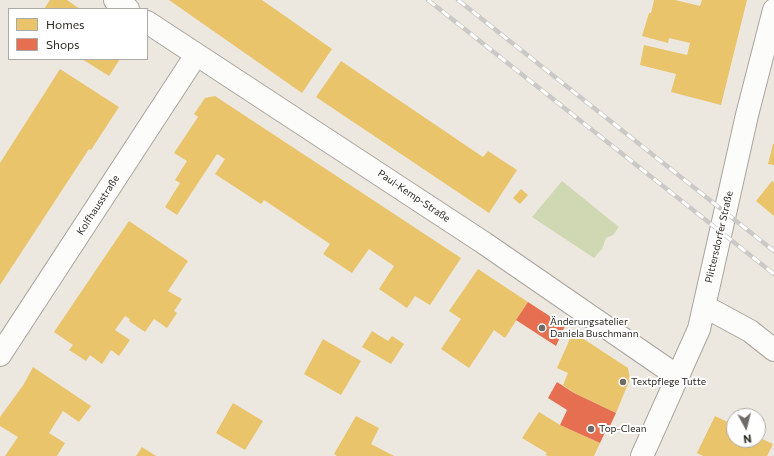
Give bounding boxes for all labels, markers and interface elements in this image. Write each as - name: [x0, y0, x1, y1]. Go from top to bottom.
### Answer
- legend: [8, 8, 148, 60]
- text: Homes: [46, 17, 84, 31]
- text: Shops: [46, 37, 80, 51]
- street label: Paul-Kemp-Straße: [376, 167, 452, 225]
- street label: Kolfhausstraße: [74, 173, 122, 237]
- street label: Plittersdorfer Straße: [703, 190, 735, 284]
- place label: Änderungsatelier Daniela Buschmann: [550, 316, 639, 340]
- marker: Änderungsatelier Daniela Buschmann: [537, 323, 547, 333]
- place label: Textpflege Tutte: [631, 376, 706, 388]
- marker: Textpflege Tutte: [618, 377, 628, 387]
- north arrow: [726, 408, 766, 448]
- place label: Top-Clean: [599, 423, 646, 435]
- marker: Top-Clean: [586, 424, 596, 434]
- text: N: [743, 432, 752, 446]

